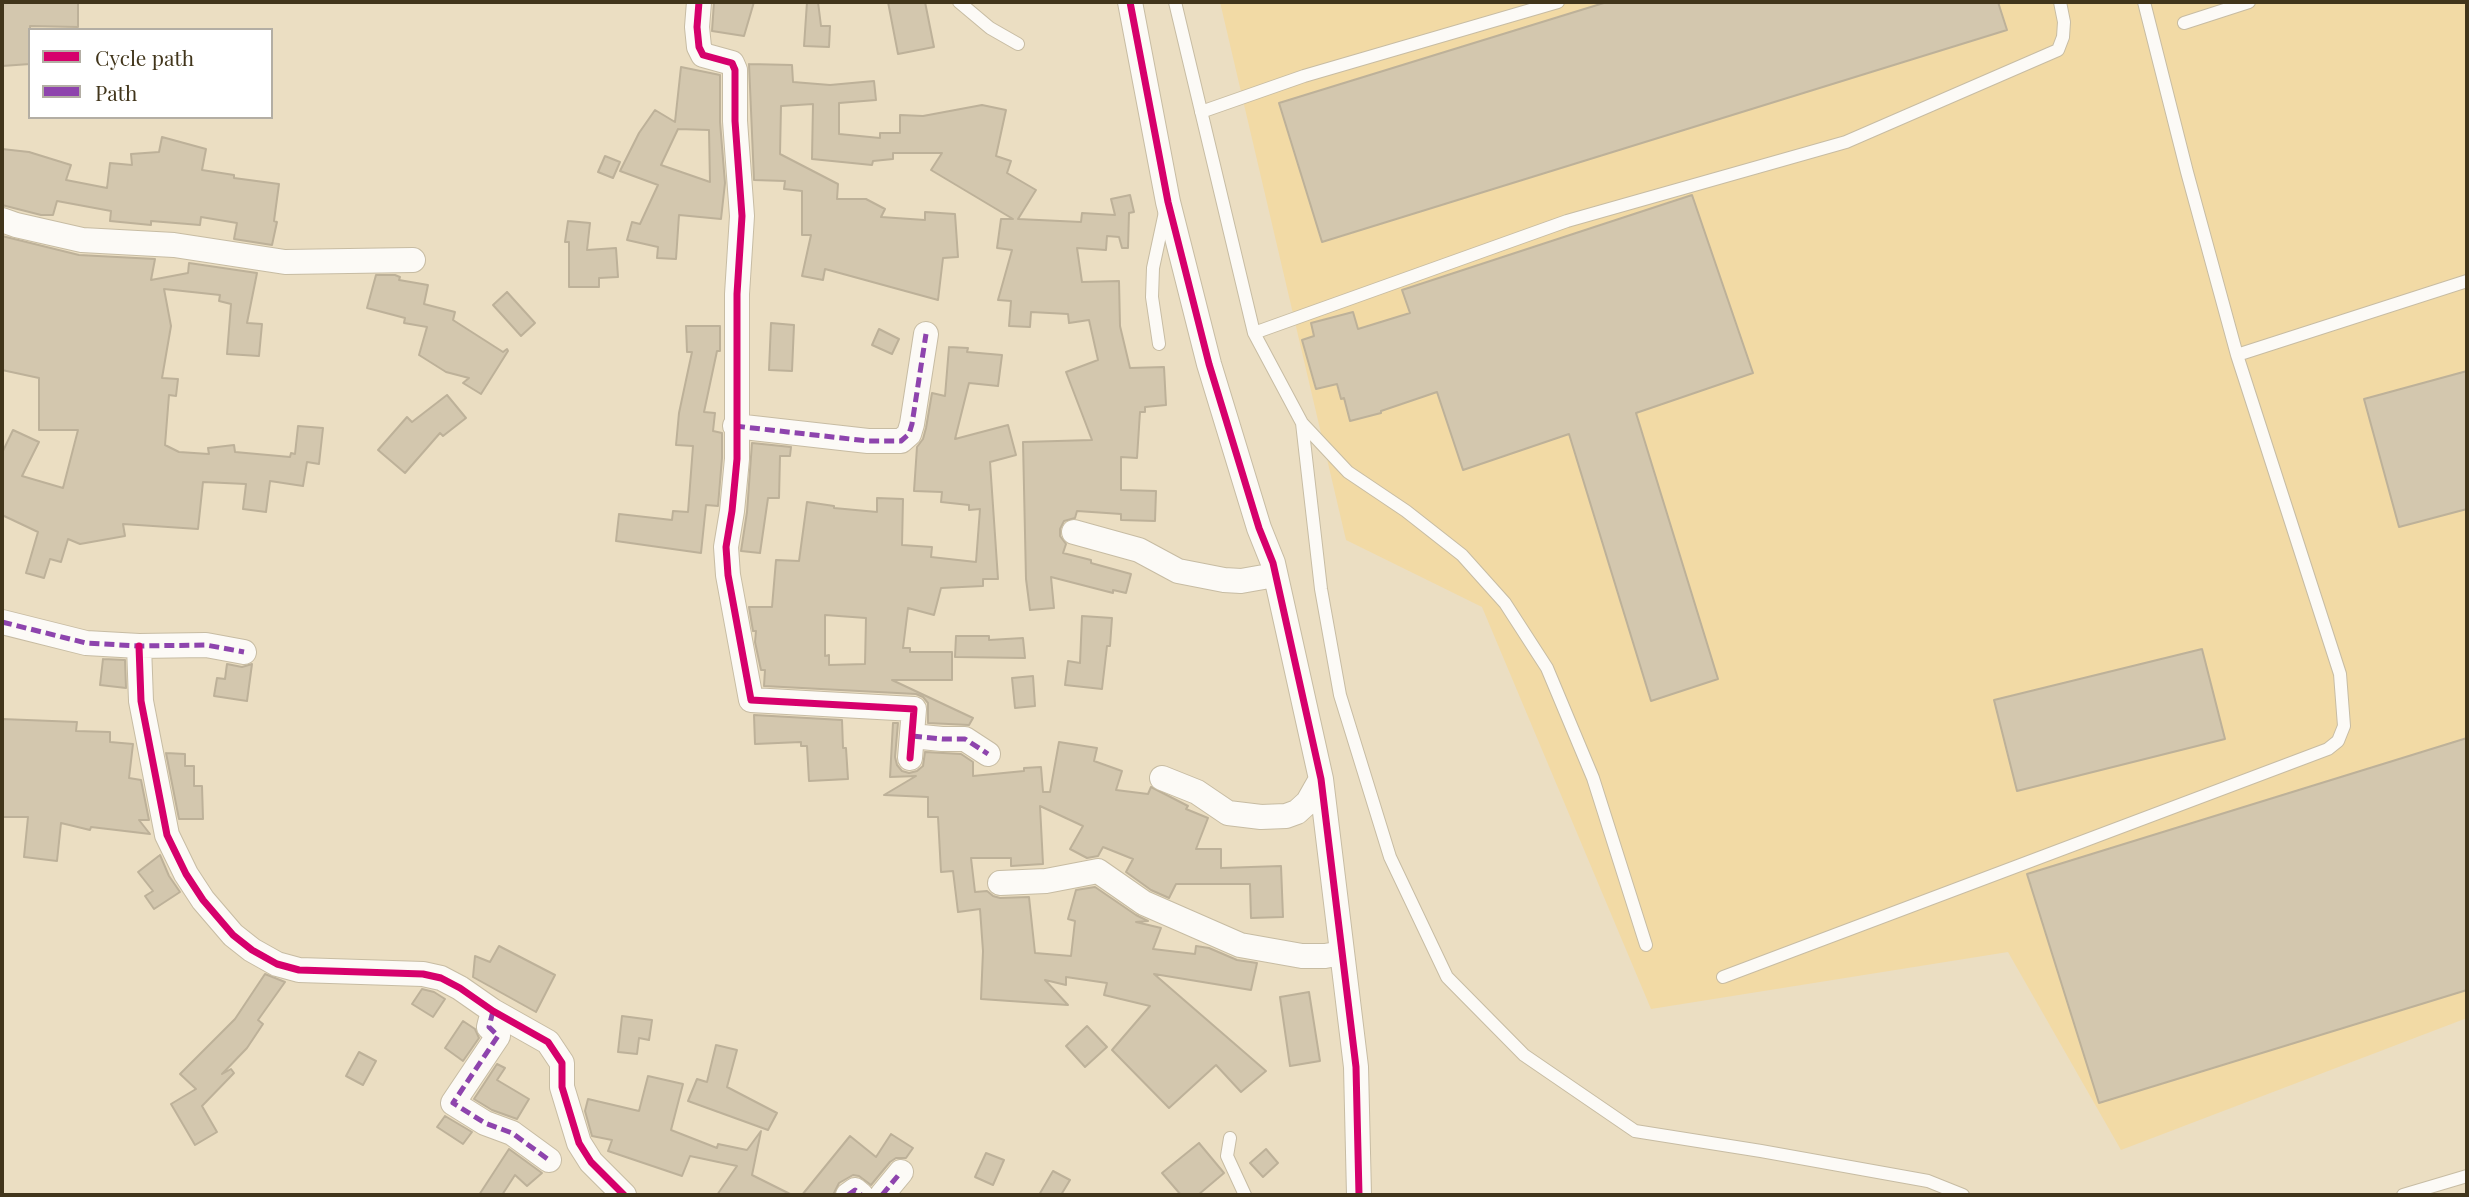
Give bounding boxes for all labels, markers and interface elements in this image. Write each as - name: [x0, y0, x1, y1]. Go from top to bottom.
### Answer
- legend: [28, 28, 273, 119]
- text: Cycle path: [95, 43, 194, 71]
- text: Path: [95, 78, 137, 106]

